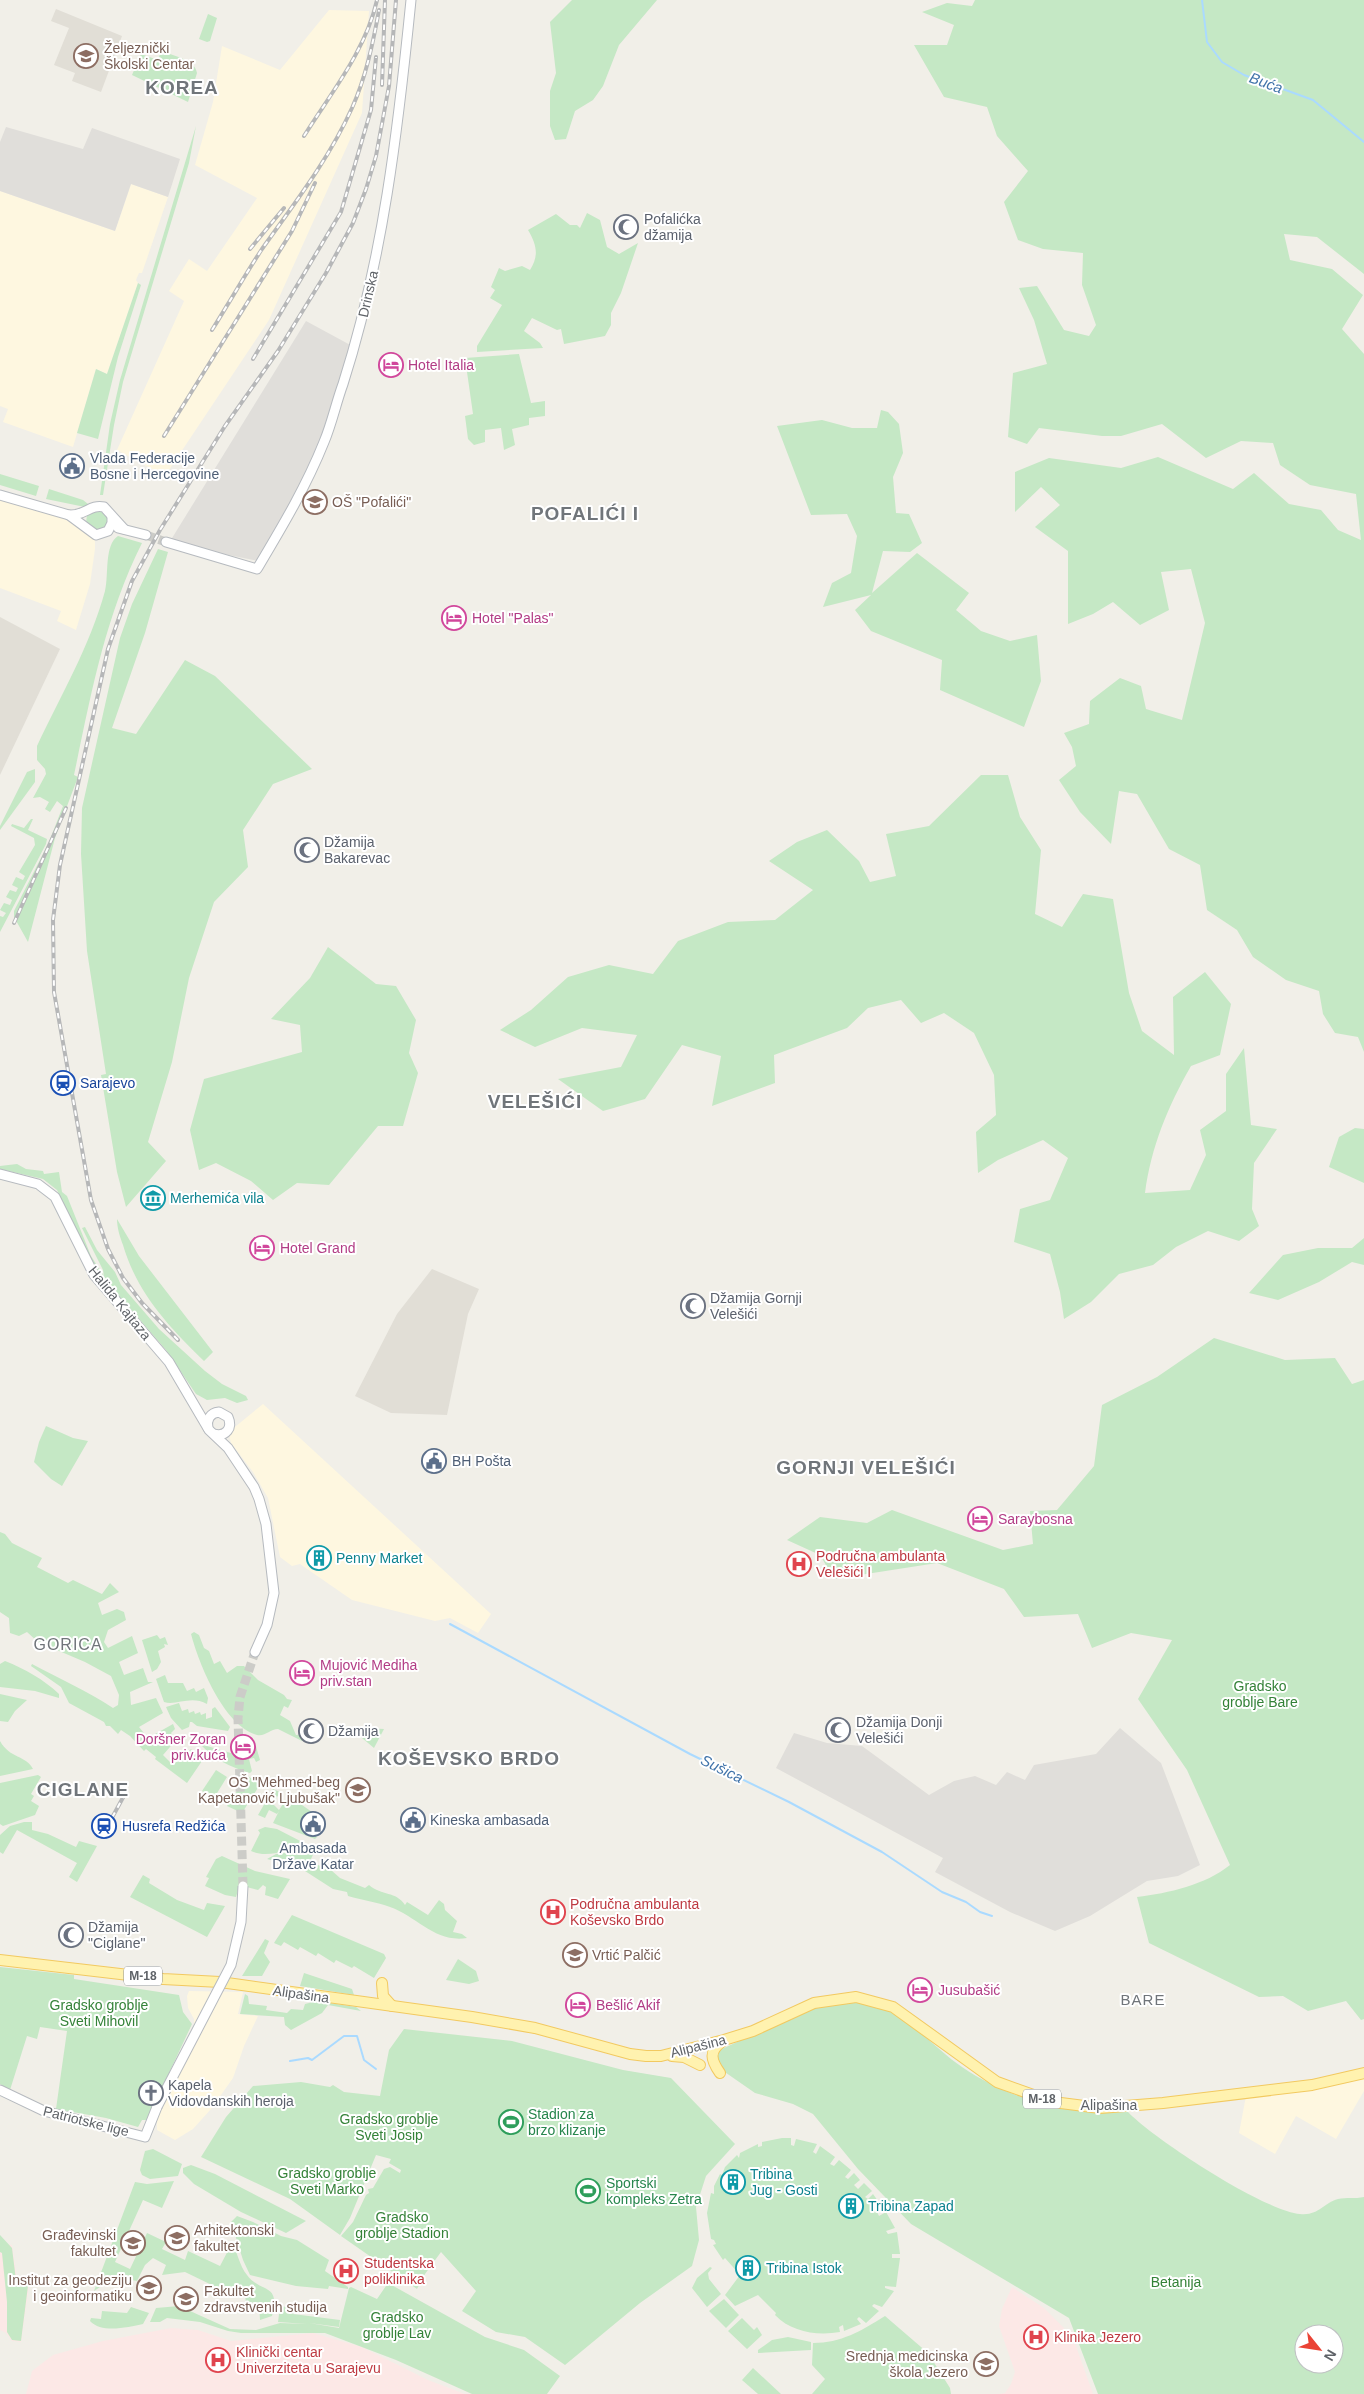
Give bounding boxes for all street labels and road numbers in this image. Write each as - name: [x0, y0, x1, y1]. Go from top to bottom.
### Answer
- street label: Drinska: [355, 269, 381, 319]
- street label: Halida Kajtaza: [85, 1263, 155, 1343]
- road number: M-18: [124, 1966, 162, 1985]
- street label: Alipašina: [272, 1982, 330, 2006]
- street label: Alipašina: [668, 2031, 728, 2061]
- road number: M-18: [1023, 2090, 1061, 2108]
- street label: Alipašina: [1081, 2097, 1138, 2113]
- street label: Patriotske lige: [41, 2103, 131, 2139]

